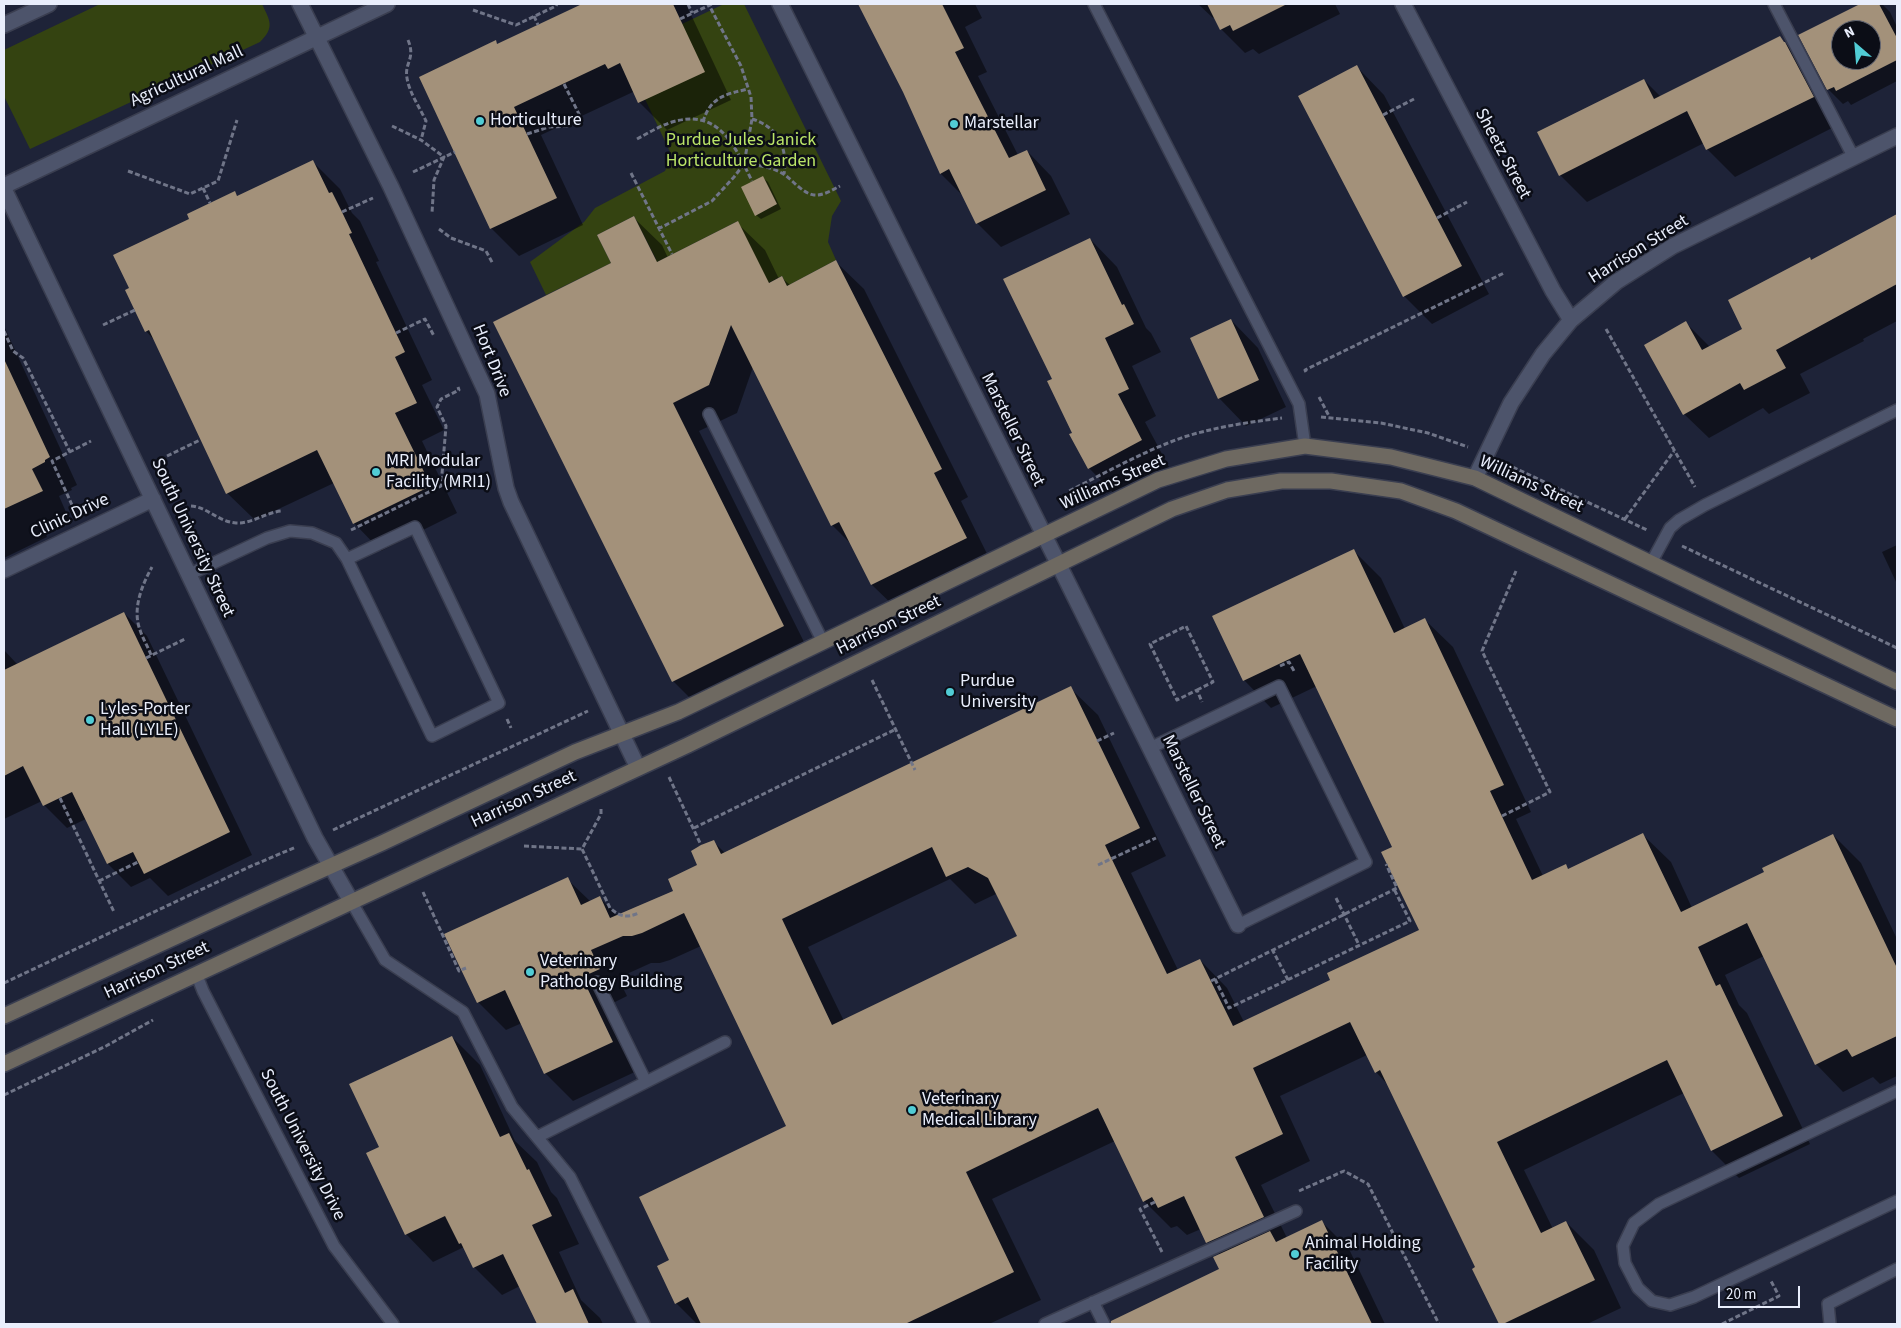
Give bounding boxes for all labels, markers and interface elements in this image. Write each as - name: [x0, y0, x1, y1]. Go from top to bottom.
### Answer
- north arrow: [1831, 20, 1881, 70]
- text: N: [1841, 22, 1858, 44]
- street label: Agricultural Mall: [127, 41, 247, 113]
- street label: Sheetz Street: [1469, 105, 1535, 203]
- place label: Horticulture: [490, 110, 582, 132]
- place label: Marstellar: [964, 113, 1039, 135]
- marker: Horticulture: [474, 115, 486, 127]
- marker: Marstellar: [948, 118, 960, 130]
- park label: Purdue Jules Janick Horticulture Garden: [666, 130, 816, 172]
- street label: Harrison Street: [1585, 211, 1693, 289]
- street label: Hort Drive: [467, 322, 515, 400]
- street label: Marsteller Street: [975, 370, 1049, 490]
- street label: Williams Street: [1057, 450, 1169, 516]
- place label: MRI Modular Facility (MRI1): [386, 451, 491, 494]
- street label: Williams Street: [1475, 451, 1587, 519]
- street label: South University Street: [146, 455, 238, 621]
- marker: MRI Modular Facility (MRI1): [370, 466, 382, 478]
- street label: Clinic Drive: [27, 489, 113, 545]
- street label: Harrison Street: [833, 591, 945, 661]
- place label: Purdue University: [960, 671, 1036, 714]
- marker: Purdue University: [944, 686, 956, 698]
- place label: Lyles-Porter Hall (LYLE): [100, 699, 190, 742]
- marker: Lyles-Porter Hall (LYLE): [84, 714, 96, 726]
- street label: Marsteller Street: [1156, 732, 1230, 852]
- street label: Harrison Street: [468, 766, 580, 834]
- street label: Harrison Street: [101, 937, 213, 1005]
- place label: Veterinary Pathology Building: [540, 951, 682, 994]
- marker: Veterinary Pathology Building: [524, 966, 536, 978]
- street label: South University Drive: [254, 1066, 350, 1224]
- place label: Veterinary Medical Library: [922, 1089, 1037, 1132]
- marker: Veterinary Medical Library: [906, 1104, 918, 1116]
- place label: Animal Holding Facility: [1305, 1233, 1421, 1276]
- marker: Animal Holding Facility: [1289, 1248, 1301, 1260]
- scale bar: [1721, 1276, 1804, 1308]
- text: 20 m: [1726, 1284, 1756, 1305]

